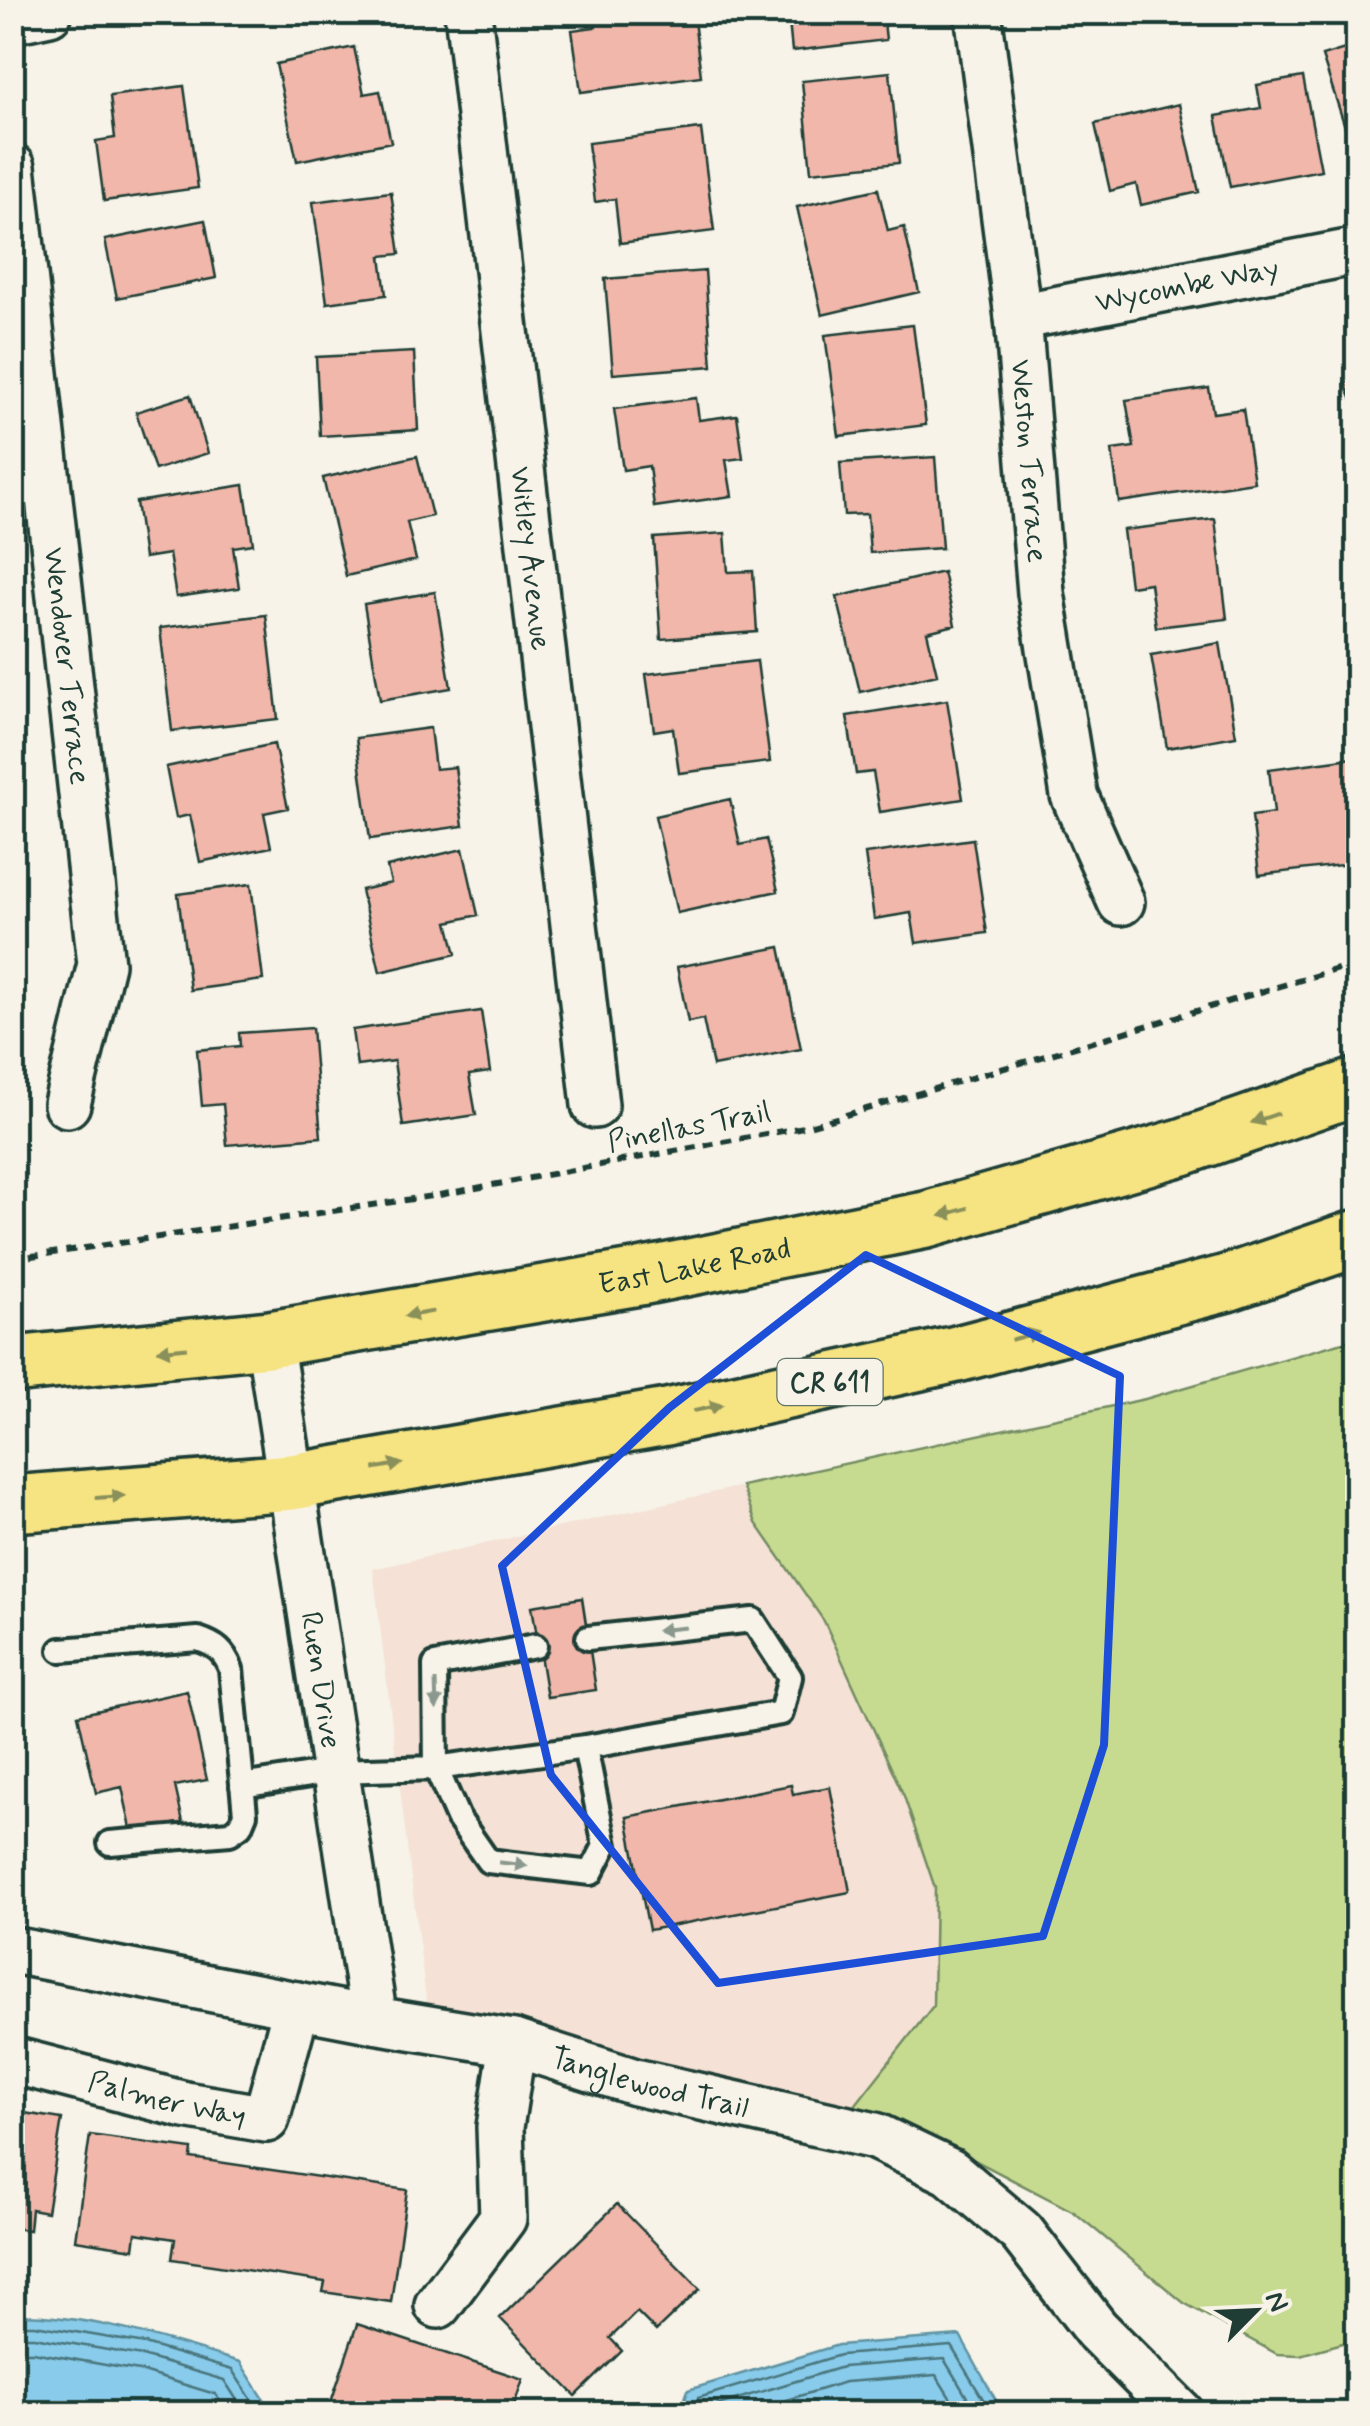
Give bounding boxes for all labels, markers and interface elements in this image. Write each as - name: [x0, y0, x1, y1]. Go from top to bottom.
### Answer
- street label: Wycombe Way: [1092, 249, 1282, 323]
- street label: Weston Terrace: [1001, 358, 1056, 564]
- street label: Witley Avenue: [500, 464, 560, 653]
- street label: Wendover Terrace: [34, 545, 99, 787]
- street label: Pinellas Trail: [604, 1093, 774, 1162]
- one-way arrow: [1250, 1112, 1280, 1127]
- one-way arrow: [938, 1205, 969, 1220]
- street label: East Lake Road: [596, 1229, 794, 1305]
- one-way arrow: [403, 1307, 435, 1322]
- one-way arrow: [1010, 1328, 1041, 1344]
- one-way arrow: [156, 1341, 188, 1357]
- road number: CR 611: [778, 1359, 882, 1405]
- one-way arrow: [693, 1400, 724, 1415]
- one-way arrow: [373, 1457, 404, 1473]
- one-way arrow: [94, 1488, 126, 1504]
- street label: Ruen Drive: [290, 1609, 350, 1751]
- one-way arrow: [654, 1621, 686, 1637]
- one-way arrow: [429, 1680, 445, 1712]
- one-way arrow: [497, 1856, 529, 1872]
- street label: Tanglewood Trail: [546, 2038, 752, 2128]
- street label: Palmer Way: [84, 2063, 249, 2136]
- north arrow: [1205, 2261, 1305, 2361]
- text: N: [1255, 2286, 1296, 2318]

